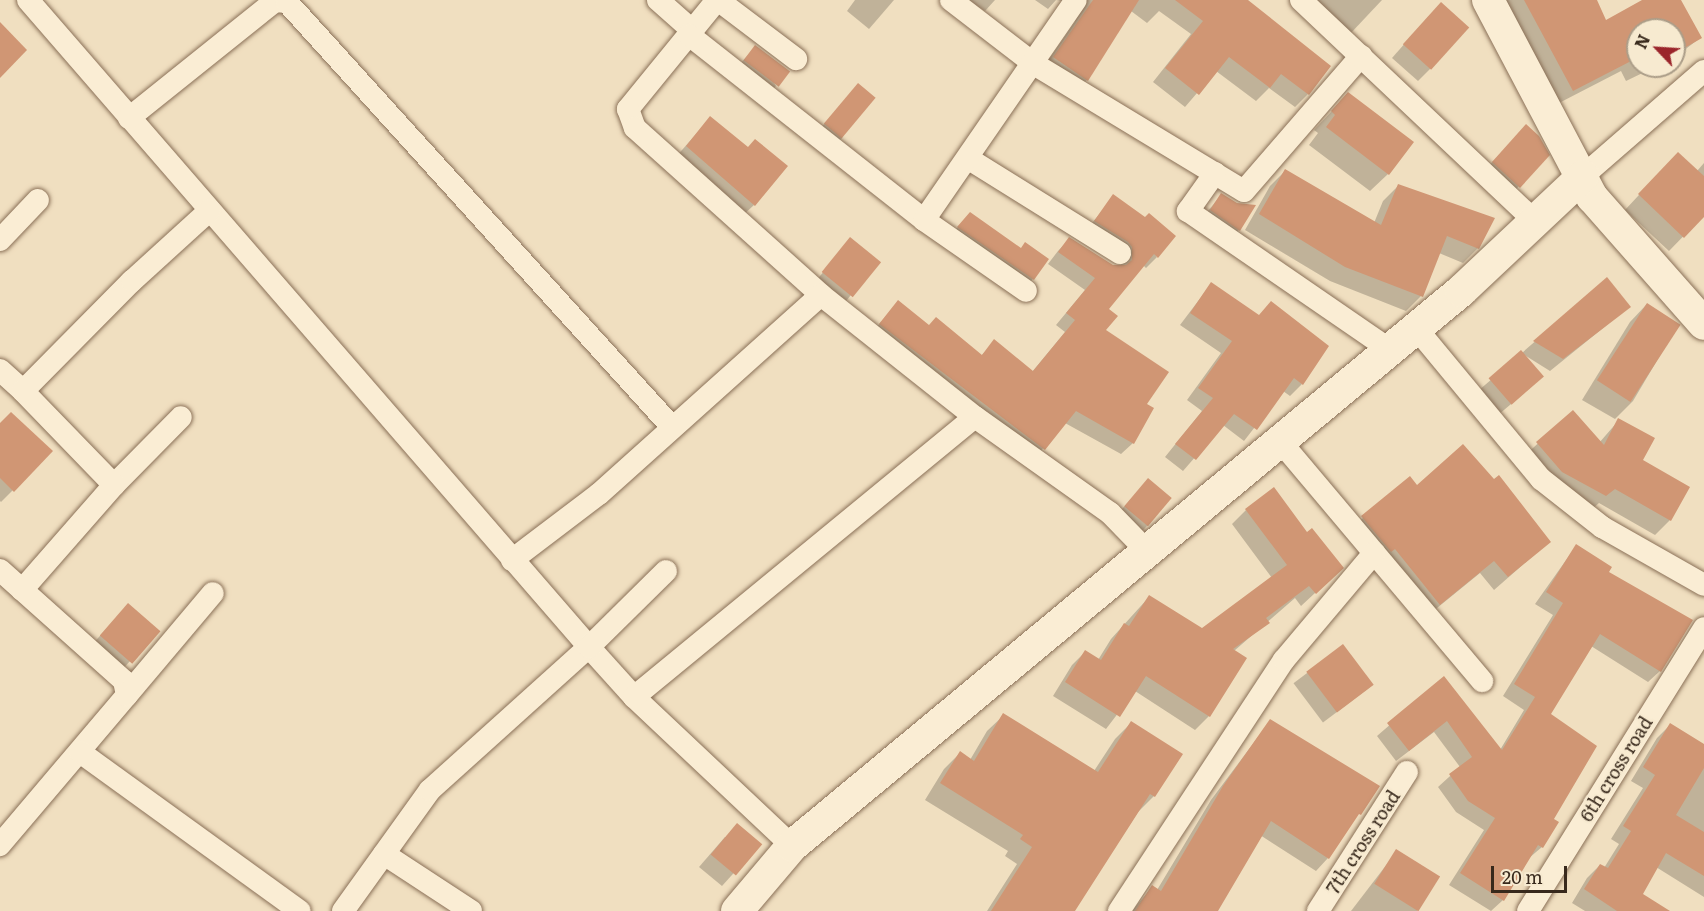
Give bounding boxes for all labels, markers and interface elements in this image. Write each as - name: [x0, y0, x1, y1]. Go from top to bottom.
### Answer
- north arrow: [1626, 18, 1686, 78]
- text: N: [1628, 30, 1655, 52]
- street label: 6th cross road: [1575, 713, 1657, 825]
- street label: 7th cross road: [1322, 786, 1404, 898]
- scale bar: [1494, 854, 1570, 892]
- text: 20 m: [1502, 863, 1543, 890]

